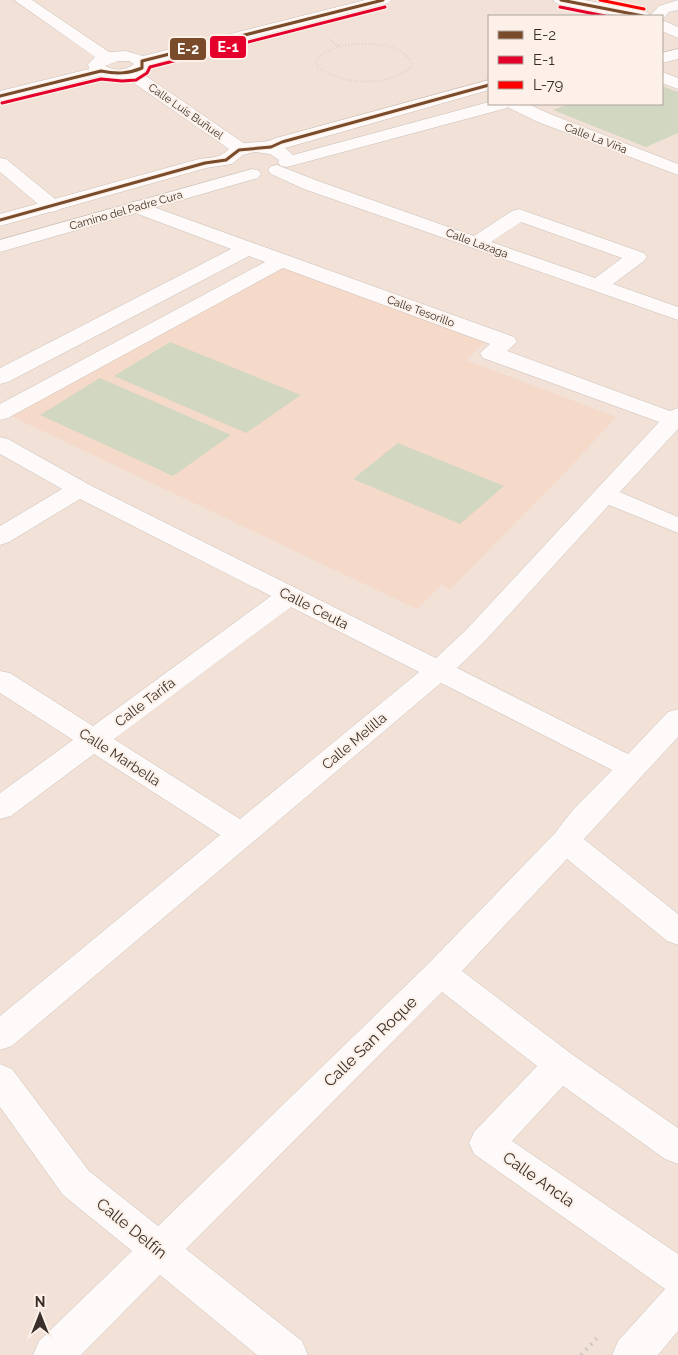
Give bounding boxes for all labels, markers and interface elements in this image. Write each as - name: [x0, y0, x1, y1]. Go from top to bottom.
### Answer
- legend: [488, 15, 663, 105]
- text: E-2: [533, 26, 556, 44]
- line badge: E-1: [209, 35, 247, 59]
- line badge: E-2: [169, 37, 207, 61]
- text: E-1: [217, 39, 239, 55]
- text: E-2: [177, 41, 199, 57]
- text: E-1: [533, 51, 555, 69]
- text: L-79: [533, 76, 563, 94]
- street label: Calle Luis Buñuel: [146, 81, 226, 142]
- street label: Calle La Viña: [563, 121, 629, 156]
- street label: Camino del Padre Cura: [68, 188, 184, 233]
- street label: Calle Lazaga: [444, 226, 510, 261]
- street label: Calle Tesorillo: [385, 293, 457, 330]
- street label: Calle Ceuta: [277, 584, 351, 632]
- street label: Calle Tarifa: [112, 674, 178, 730]
- street label: Calle Melilla: [319, 709, 389, 773]
- street label: Calle Marbella: [76, 725, 164, 789]
- street label: Calle San Roque: [320, 992, 421, 1091]
- street label: Calle Ancla: [499, 1148, 578, 1211]
- street label: Calle Delfín: [93, 1194, 171, 1263]
- north arrow: [15, 1290, 65, 1340]
- text: N: [35, 1294, 45, 1310]

